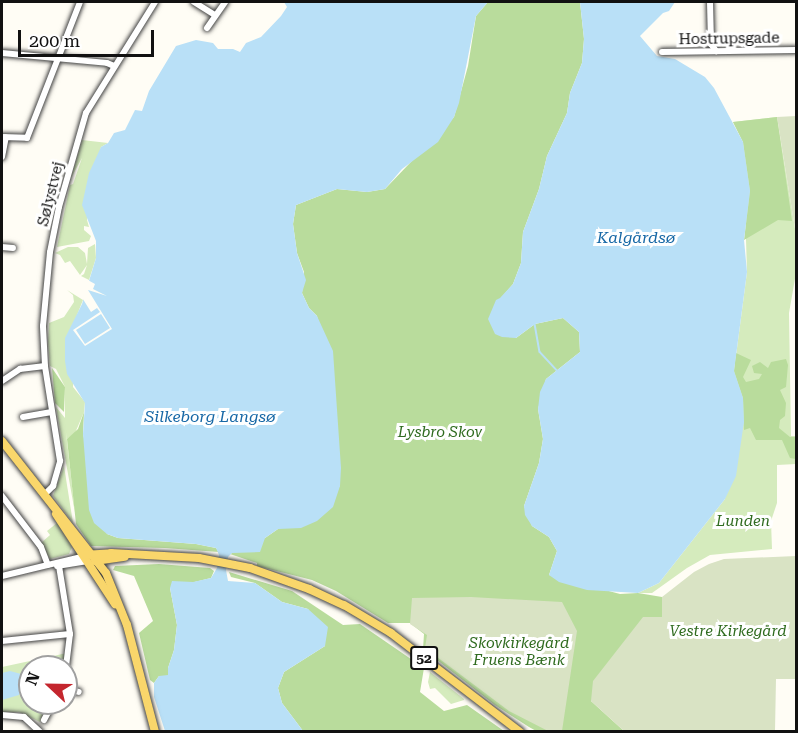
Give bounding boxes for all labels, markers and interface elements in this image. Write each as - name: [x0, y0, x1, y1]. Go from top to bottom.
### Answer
- scale bar: [21, 18, 158, 56]
- street label: Hostrupsgade: [678, 29, 780, 49]
- text: 200 m: [29, 30, 80, 51]
- street label: Sølystvej: [34, 160, 68, 228]
- water label: Kalgårdsø: [597, 228, 675, 248]
- water label: Silkeborg Langsø: [145, 407, 275, 427]
- park label: Lysbro Skov: [398, 424, 482, 442]
- park label: Lunden: [716, 513, 770, 531]
- park label: Vestre Kirkegård: [669, 623, 787, 641]
- park label: Skovkirkegård Fruens Bænk: [469, 634, 569, 669]
- road number: 52: [409, 647, 439, 669]
- north arrow: [18, 655, 78, 715]
- text: N: [22, 670, 44, 688]

